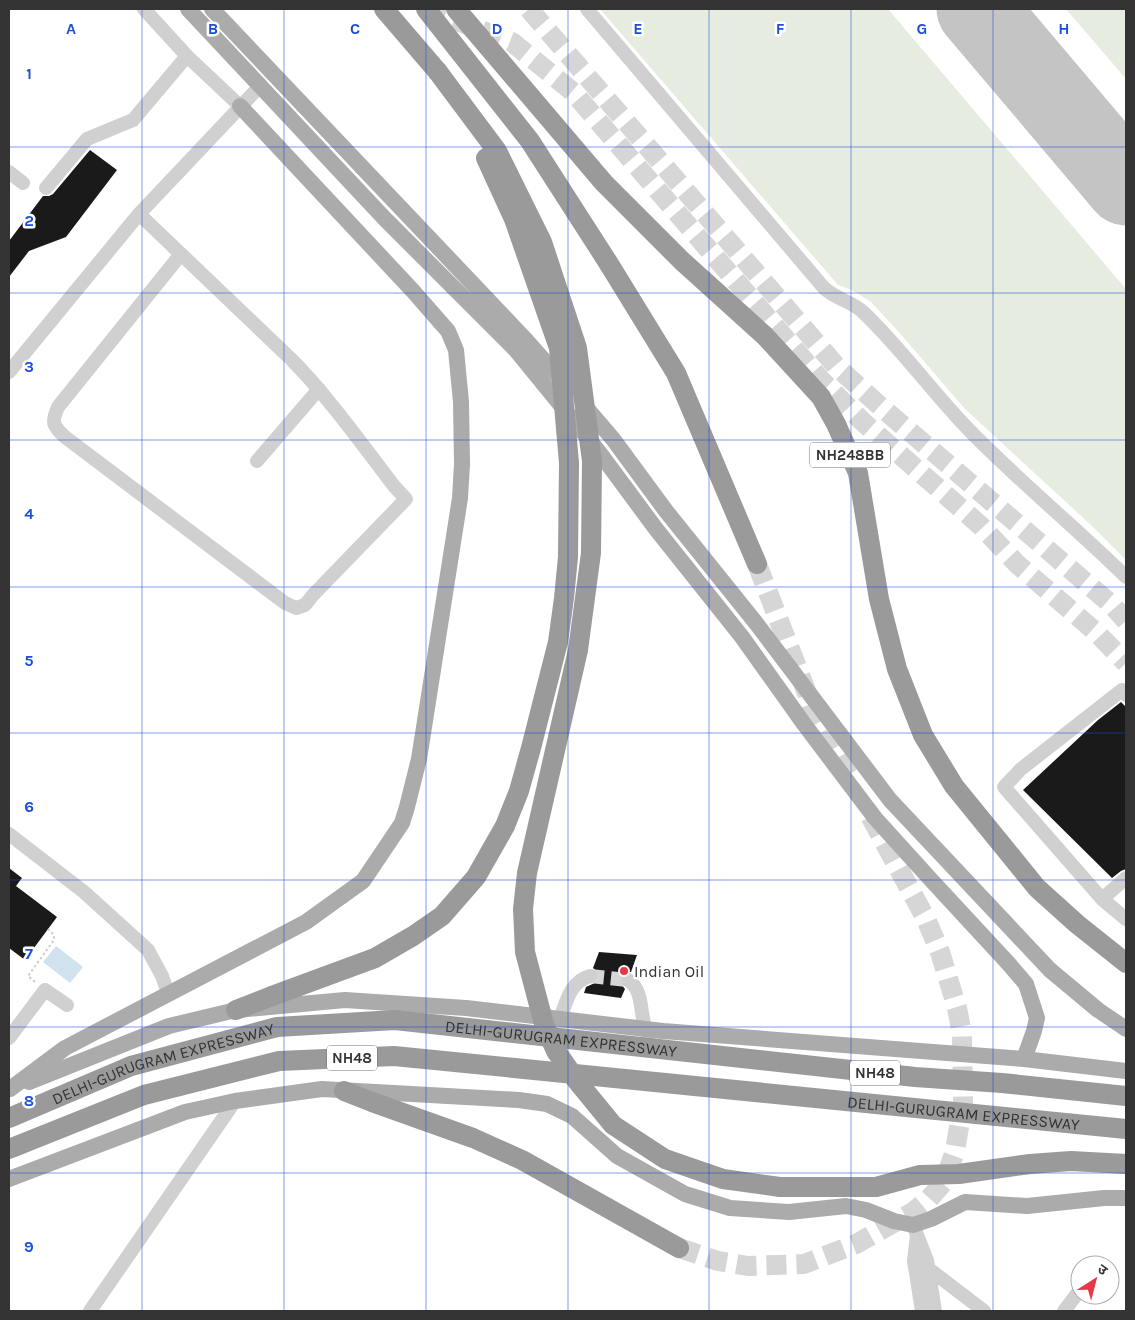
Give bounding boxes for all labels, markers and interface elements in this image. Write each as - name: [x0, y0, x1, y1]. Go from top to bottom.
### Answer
- text: A: [66, 19, 76, 38]
- text: B: [208, 19, 218, 38]
- text: C: [350, 19, 360, 38]
- text: D: [492, 19, 503, 38]
- text: E: [633, 19, 643, 38]
- text: F: [776, 19, 785, 38]
- text: G: [917, 19, 927, 38]
- text: H: [1058, 19, 1070, 38]
- text: 1: [26, 64, 32, 83]
- text: 2: [24, 211, 34, 230]
- text: 3: [24, 357, 34, 376]
- road number: NH248BB: [810, 442, 890, 468]
- text: 4: [24, 504, 34, 523]
- text: 5: [24, 651, 34, 670]
- text: 6: [24, 797, 34, 816]
- text: 7: [25, 944, 33, 963]
- place label: Indian Oil: [634, 962, 704, 981]
- marker: Indian Oil: [618, 965, 630, 977]
- street label: DELHI-GURUGRAM EXPRESSWAY: [444, 1017, 678, 1061]
- street label: DELHI-GURUGRAM EXPRESSWAY: [49, 1019, 277, 1109]
- road number: NH48: [327, 1046, 377, 1070]
- road number: NH48: [850, 1060, 900, 1086]
- text: 8: [24, 1091, 34, 1110]
- street label: DELHI-GURUGRAM EXPRESSWAY: [846, 1092, 1081, 1134]
- text: 9: [24, 1237, 34, 1256]
- north arrow: [1070, 1255, 1120, 1305]
- text: उ: [1094, 1261, 1111, 1280]

